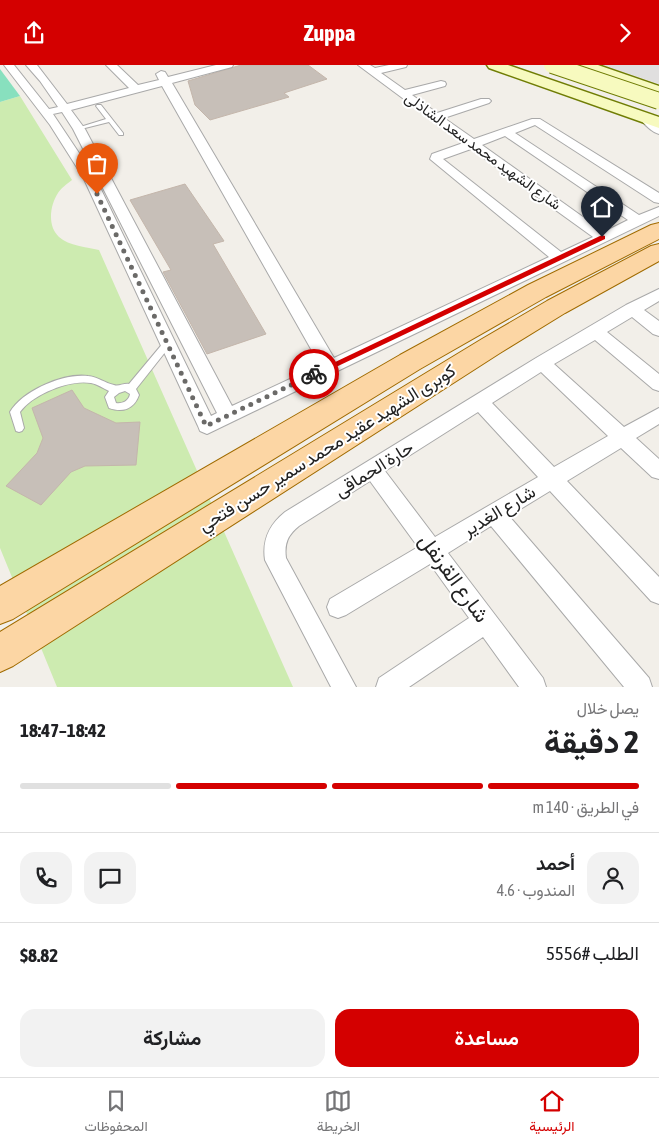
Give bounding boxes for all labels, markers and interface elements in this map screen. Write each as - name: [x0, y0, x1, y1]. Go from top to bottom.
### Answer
- icon: share: [20, 19, 48, 47]
- icon: forward: [611, 19, 639, 47]
- text: Zuppa: [304, 20, 355, 46]
- street label: شارع الشهيد محمد سعد الشاذلى: [400, 88, 565, 215]
- pin: [76, 143, 118, 194]
- icon: bag: [83, 150, 111, 178]
- pin: [581, 186, 623, 237]
- icon: home: [588, 193, 616, 221]
- courier: [289, 349, 339, 399]
- street label: كوبرى الشهيد عقيد محمد سمير حسن فتحي: [194, 359, 462, 540]
- icon: bike: [300, 360, 328, 388]
- street label: حارة الحماقى: [330, 436, 418, 502]
- street label: شارع الغدير: [458, 481, 540, 543]
- street label: شارع القرنفل: [412, 528, 495, 628]
- text: يصل خلال: [577, 699, 639, 717]
- text: 18:42–18:47: [20, 719, 106, 741]
- text: 2 دقيقة: [544, 723, 639, 760]
- text: في الطريق · 140 m: [532, 798, 639, 816]
- button: phone: [20, 852, 72, 904]
- button: chat: [84, 852, 136, 904]
- text: أحمد: [536, 852, 575, 874]
- button: person: [587, 852, 639, 904]
- text: المندوب · 4.6: [497, 881, 575, 899]
- text: الطلب #5556: [546, 942, 639, 964]
- text: $8.82: [20, 944, 58, 966]
- button: مشاركة: [20, 1009, 325, 1067]
- button: مساعدة: [335, 1009, 639, 1067]
- tab: المحفوظات: [85, 1087, 148, 1139]
- tab: الخريطة: [317, 1087, 360, 1139]
- tab: الرئيسية: [529, 1087, 574, 1139]

